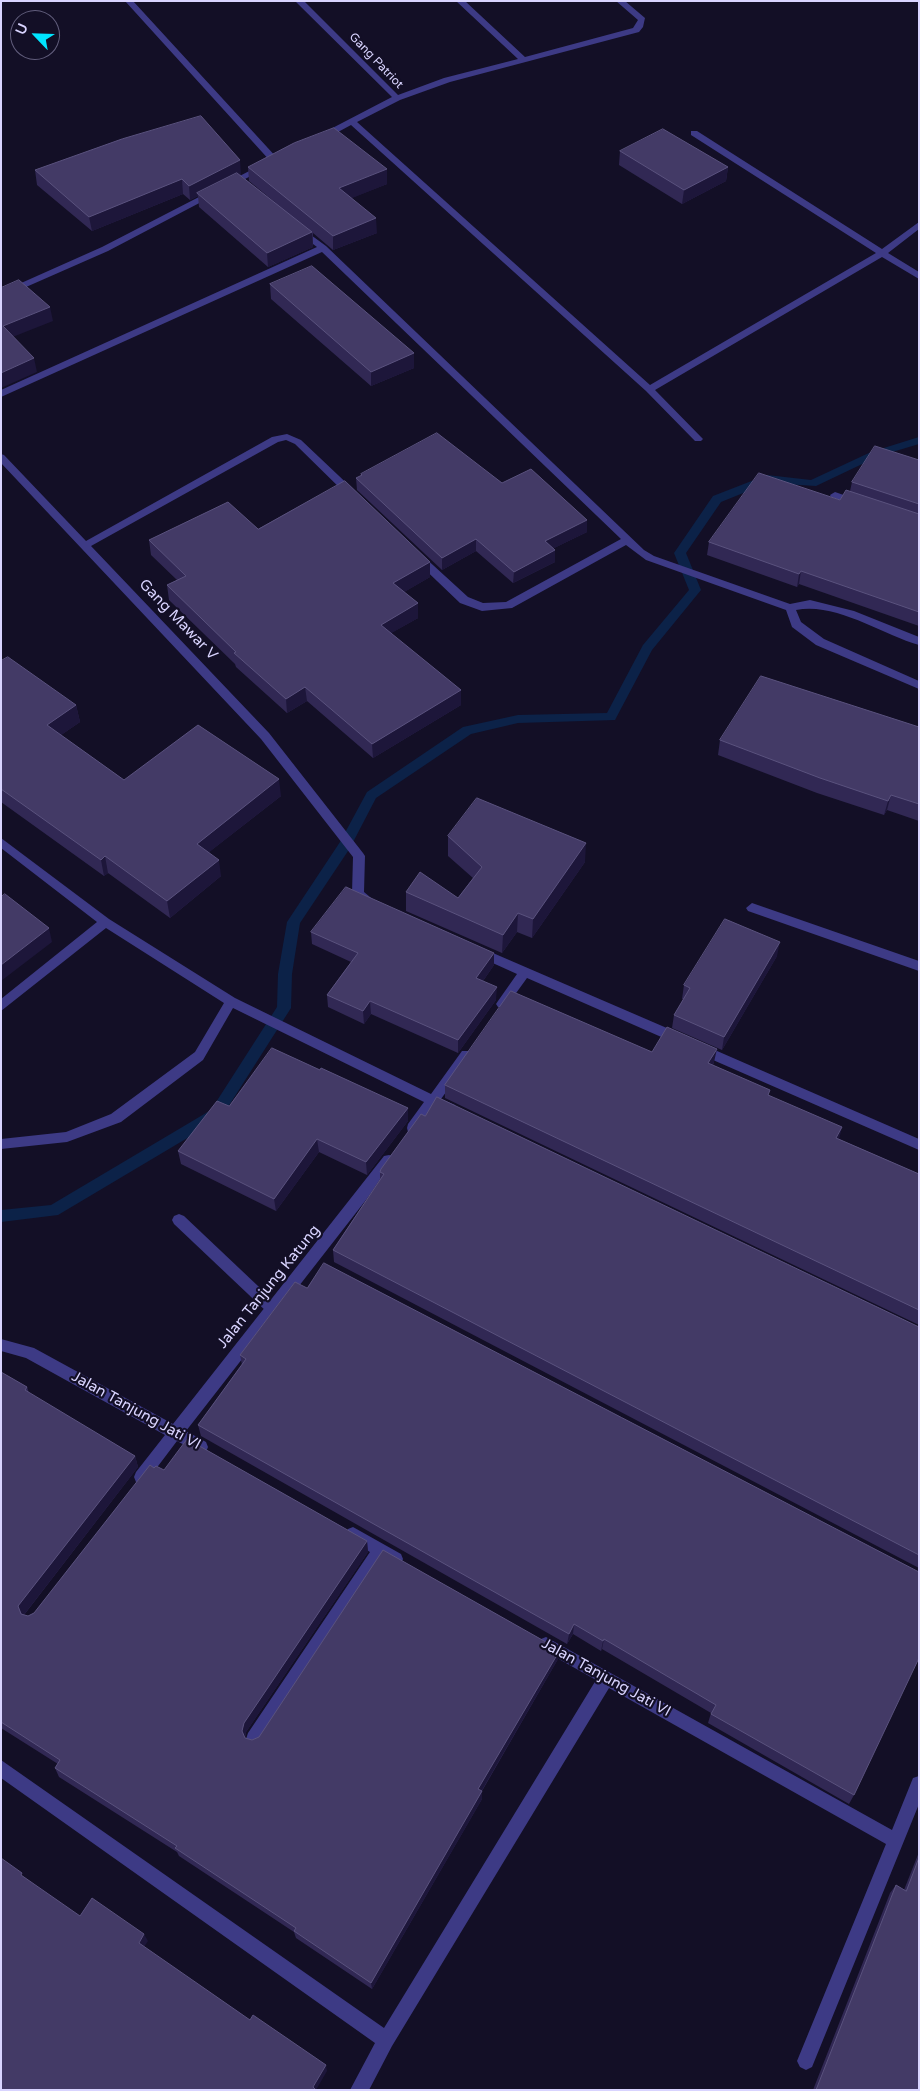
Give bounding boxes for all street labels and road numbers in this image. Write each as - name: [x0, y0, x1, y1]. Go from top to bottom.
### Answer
- street label: Gang Patriot: [346, 30, 406, 92]
- street label: Gang Mawar V: [135, 576, 221, 664]
- street label: Jalan Tanjung Katung: [214, 1222, 324, 1352]
- street label: Jalan Tanjung Jati VI: [68, 1368, 204, 1454]
- street label: Jalan Tanjung Jati VI: [538, 1635, 674, 1721]

